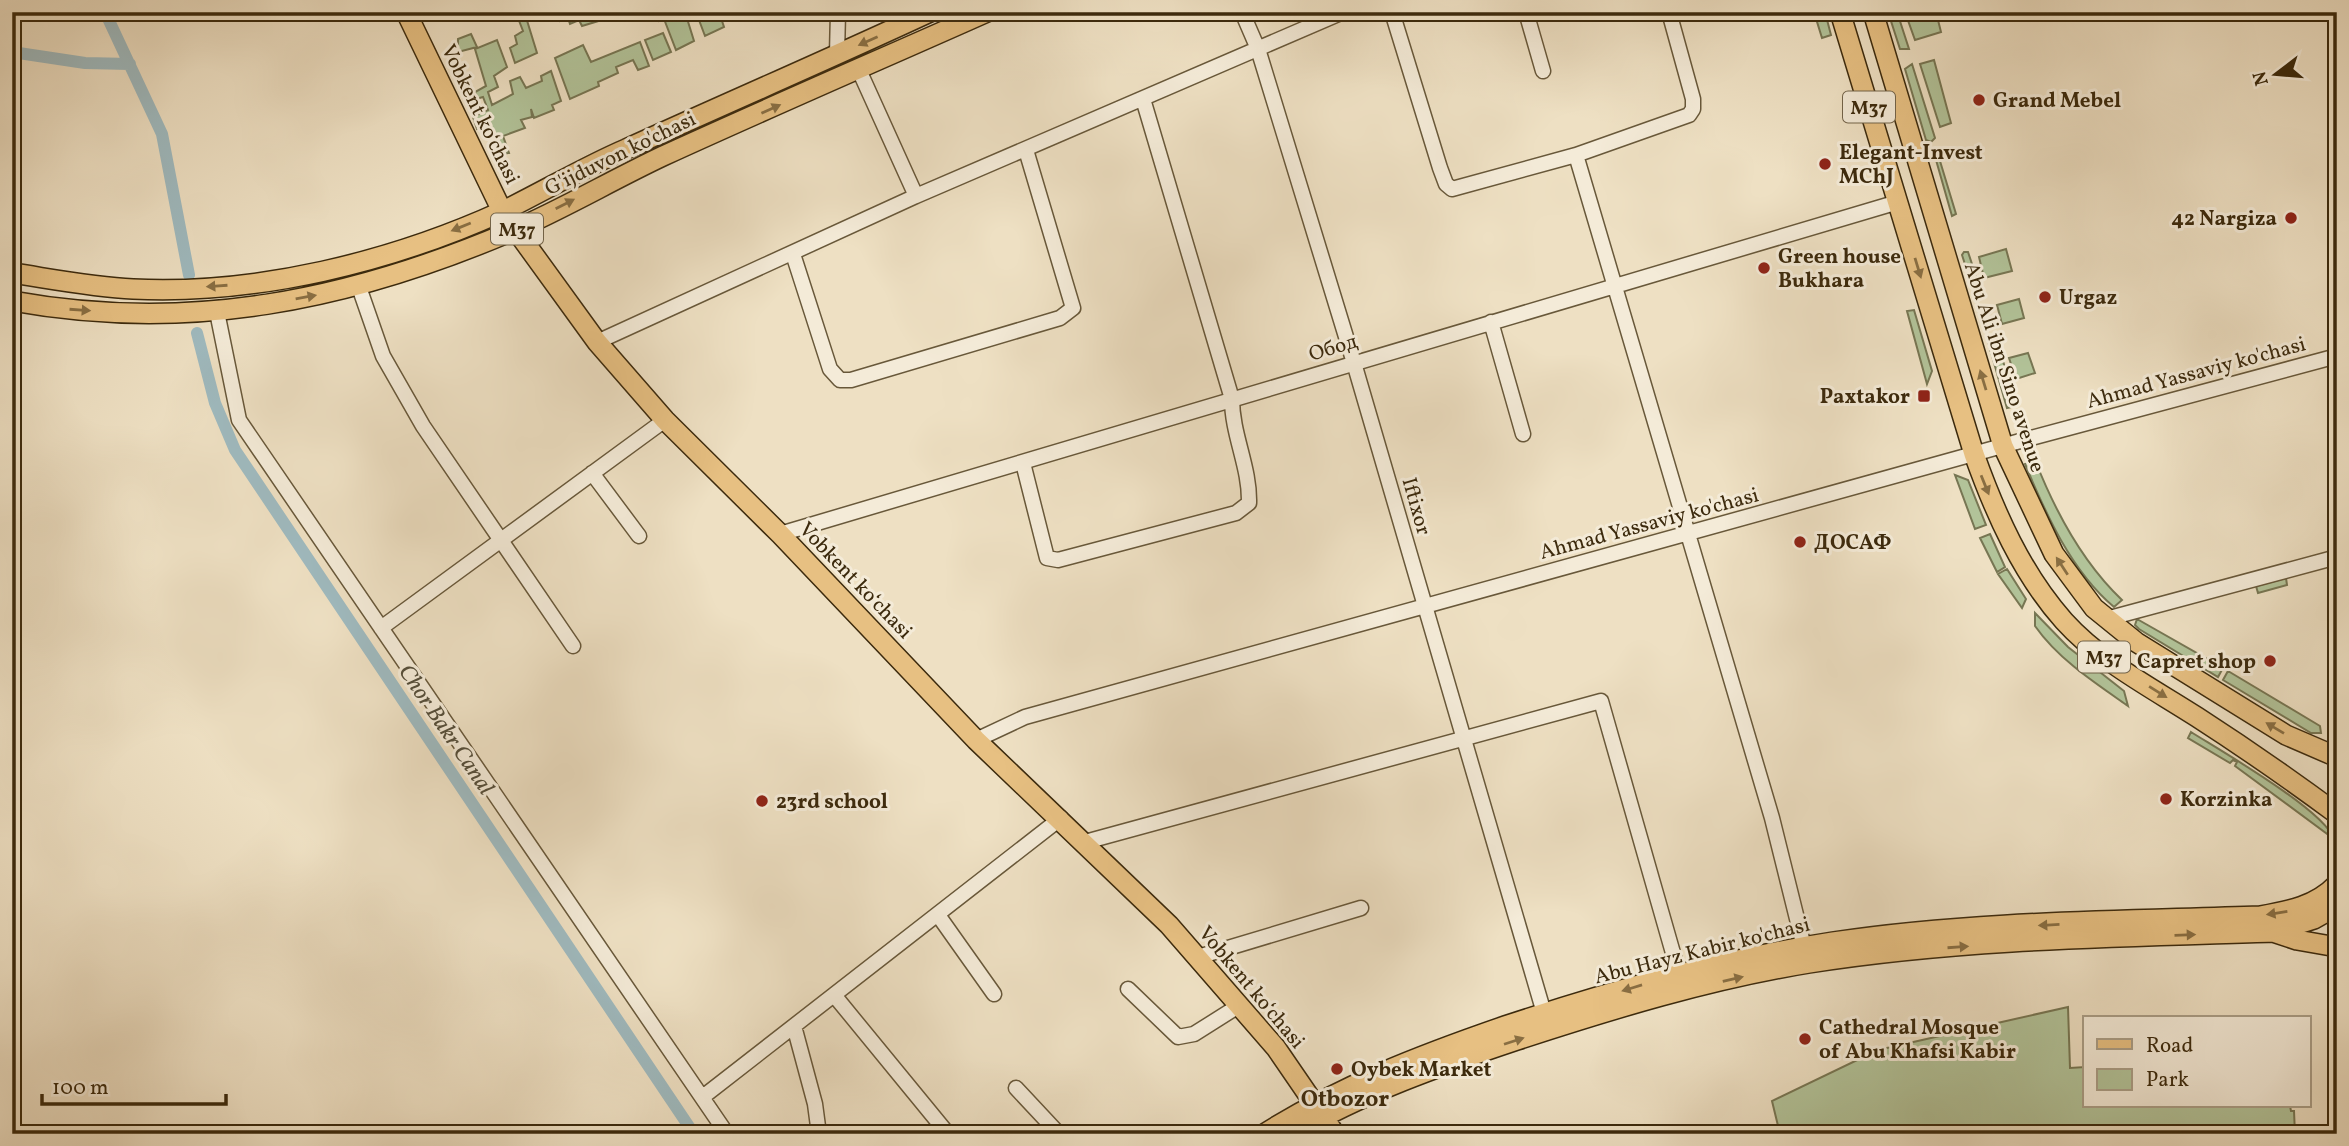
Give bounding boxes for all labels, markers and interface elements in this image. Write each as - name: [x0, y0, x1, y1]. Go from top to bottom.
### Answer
- one-way arrow: [857, 35, 878, 46]
- north arrow: [2240, 38, 2310, 108]
- street label: Vobkent koʻchasi: [433, 40, 526, 190]
- text: N: [2247, 68, 2276, 88]
- place label: Grand Mebel: [1993, 87, 2121, 116]
- road number: M37: [1843, 92, 1895, 122]
- marker: Grand Mebel: [1971, 92, 1987, 108]
- one-way arrow: [761, 103, 781, 115]
- street label: G'ijduvon ko'chasi: [540, 105, 701, 204]
- place label: Elegant-Invest MChJ: [1839, 139, 1983, 192]
- marker: Elegant-Invest MChJ: [1817, 156, 1833, 172]
- one-way arrow: [555, 198, 575, 210]
- place label: 42 Nargiza: [2171, 205, 2277, 234]
- marker: 42 Nargiza: [2283, 210, 2299, 226]
- road number: M37: [491, 214, 543, 244]
- one-way arrow: [450, 222, 471, 233]
- place label: Green house Bukhara: [1778, 243, 1901, 296]
- one-way arrow: [1913, 258, 1923, 279]
- street label: Abu Ali ibn Sino avenue: [1956, 259, 2051, 476]
- marker: Green house Bukhara: [1756, 260, 1772, 276]
- one-way arrow: [206, 281, 228, 292]
- place label: Urgaz: [2059, 284, 2117, 313]
- marker: Urgaz: [2037, 289, 2053, 305]
- one-way arrow: [295, 291, 317, 302]
- one-way arrow: [69, 304, 91, 315]
- street label: Обод: [1306, 327, 1361, 370]
- street label: Ahmad Yassaviy ko'chasi: [2084, 330, 2309, 417]
- one-way arrow: [1977, 370, 1987, 391]
- place label: Paxtakor: [1820, 383, 1910, 412]
- marker: Paxtakor: [1916, 388, 1932, 404]
- street label: Iftixor: [1394, 474, 1438, 539]
- one-way arrow: [1980, 474, 1991, 495]
- street label: Ahmad Yassaviy ko'chasi: [1537, 481, 1762, 568]
- street label: Vobkent koʻchasi: [792, 516, 918, 646]
- place label: ДОСАФ: [1814, 529, 1891, 558]
- marker: ДОСАФ: [1792, 534, 1808, 550]
- one-way arrow: [2056, 556, 2069, 576]
- road number: M37: [2078, 642, 2130, 672]
- place label: Capret shop: [2137, 648, 2256, 677]
- marker: Capret shop: [2262, 653, 2278, 669]
- water label: Chor Bakr Canal: [390, 658, 501, 802]
- one-way arrow: [2148, 686, 2167, 699]
- one-way arrow: [2266, 722, 2285, 734]
- place label: Korzinka: [2180, 786, 2273, 815]
- place label: 23rd school: [776, 788, 888, 817]
- marker: Korzinka: [2158, 791, 2174, 807]
- marker: 23rd school: [754, 793, 770, 809]
- one-way arrow: [2265, 908, 2287, 919]
- street label: Abu Hayz Kabir ko'chasi: [1592, 911, 1813, 992]
- street label: Vobkent koʻchasi: [1191, 920, 1311, 1056]
- one-way arrow: [2038, 920, 2060, 931]
- one-way arrow: [2174, 929, 2196, 940]
- one-way arrow: [1947, 941, 1969, 952]
- one-way arrow: [1722, 973, 1744, 984]
- one-way arrow: [1621, 984, 1642, 994]
- place label: Cathedral Mosque of Abu Khafsi Kabir: [1819, 1014, 2016, 1067]
- legend: [2083, 1016, 2310, 1108]
- marker: Cathedral Mosque of Abu Khafsi Kabir: [1797, 1031, 1813, 1047]
- text: Road: [2146, 1032, 2193, 1061]
- one-way arrow: [1504, 1035, 1525, 1046]
- place label: Oybek Market: [1351, 1056, 1492, 1085]
- marker: Oybek Market: [1329, 1061, 1345, 1077]
- scale bar: [42, 1062, 226, 1106]
- text: Park: [2146, 1066, 2189, 1095]
- text: 100 m: [52, 1074, 109, 1103]
- district label: Otbozor: [1301, 1084, 1389, 1116]

